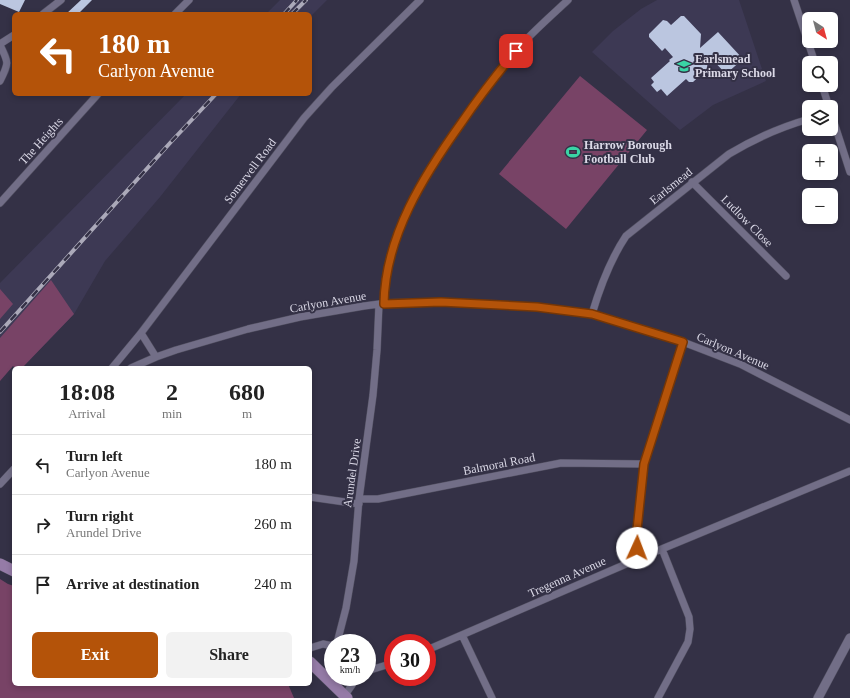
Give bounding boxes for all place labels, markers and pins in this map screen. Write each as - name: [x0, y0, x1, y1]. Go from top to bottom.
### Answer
- pin: [499, 34, 533, 68]
- place label: Earlsmead Primary School: [695, 52, 776, 80]
- school or university icon: Earlsmead Primary School: [676, 58, 692, 74]
- place label: Harrow Borough Football Club: [584, 138, 672, 166]
- sports icon: Harrow Borough Football Club: [565, 144, 581, 160]

